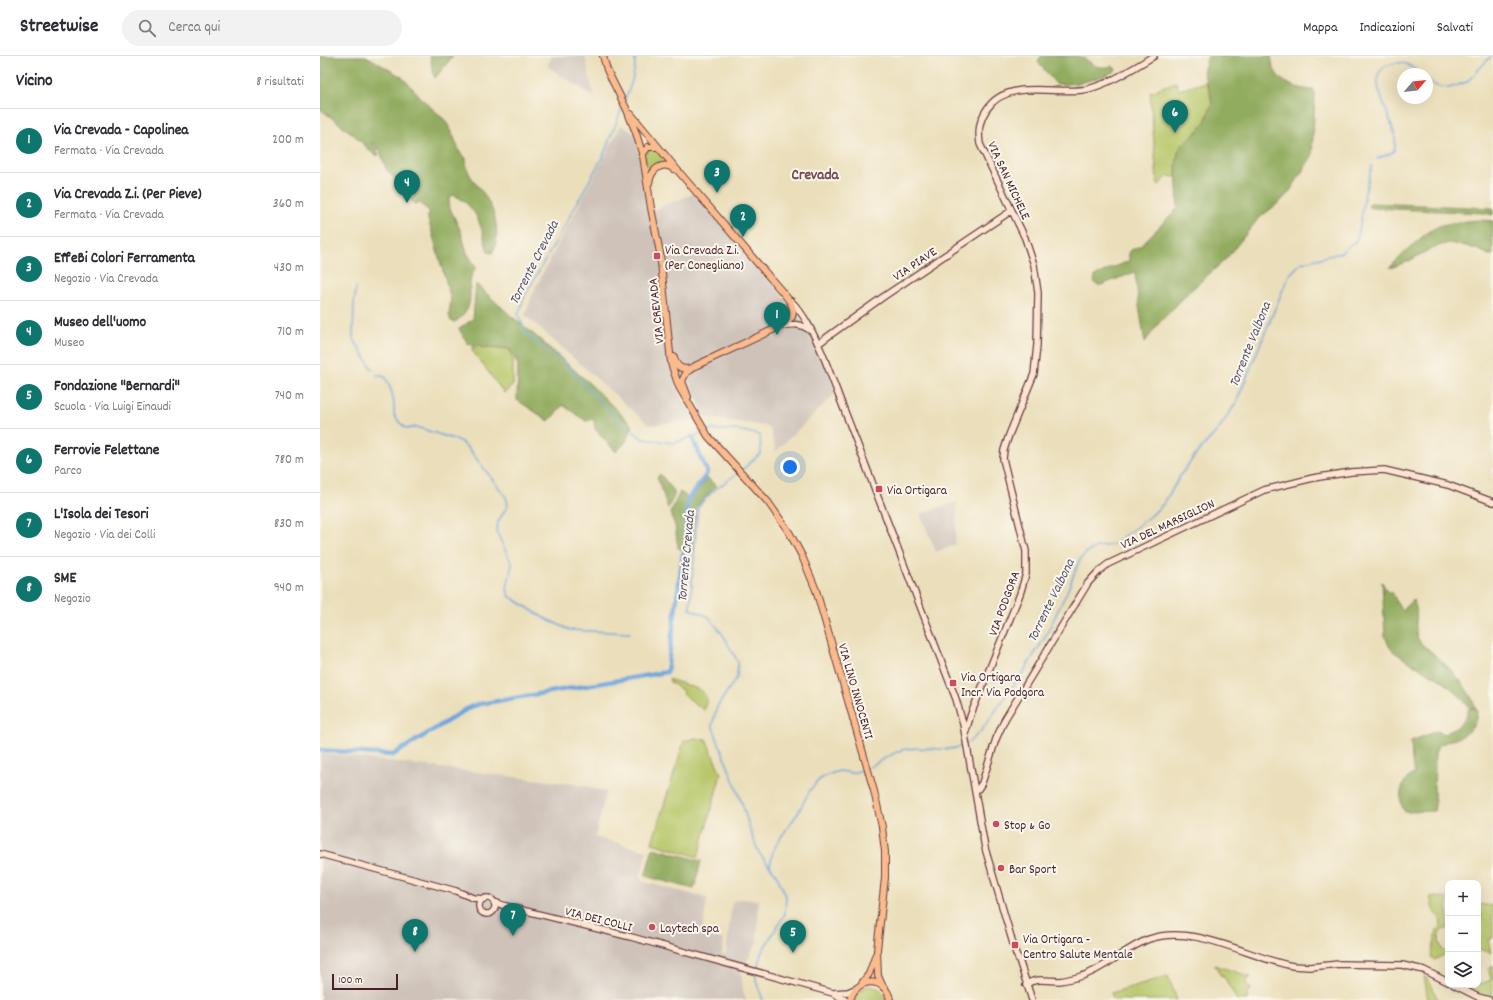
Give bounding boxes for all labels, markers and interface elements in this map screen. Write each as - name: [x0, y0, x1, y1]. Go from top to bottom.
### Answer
- search box: [122, 10, 402, 46]
- text: Streetwise: [20, 14, 98, 41]
- icon: search: [136, 17, 158, 39]
- text: Cerca qui: [168, 17, 220, 39]
- text: Mappa: [1303, 18, 1338, 38]
- text: Indicazioni: [1360, 18, 1415, 38]
- text: Salvati: [1437, 18, 1473, 38]
- north arrow: [1397, 68, 1433, 104]
- text: Vicino: [16, 70, 53, 94]
- text: 8 risultati: [256, 73, 304, 92]
- pin: 6: [1162, 100, 1188, 133]
- text: Via Crevada - Capolinea: [54, 120, 188, 142]
- text: 1: [28, 131, 30, 150]
- text: 200 m: [272, 131, 304, 150]
- street label: VIA SAN MICHELE: [981, 139, 1034, 223]
- text: Fermata · Via Crevada: [54, 142, 164, 161]
- pin: 3: [704, 160, 730, 193]
- district label: Crevada: [792, 165, 839, 187]
- pin: 4: [394, 170, 420, 203]
- text: Via Crevada Z.i. (Per Pieve): [54, 184, 202, 206]
- text: 2: [26, 195, 32, 214]
- text: 360 m: [273, 195, 304, 214]
- pin: 2: [730, 204, 756, 237]
- text: Fermata · Via Crevada: [54, 206, 164, 225]
- water label: Torrente Crevada: [505, 216, 565, 308]
- place label: Via Crevada Z.i. (Per Conegliano): [665, 242, 744, 276]
- street label: VIA PIAVE: [890, 243, 941, 287]
- text: EffeBi Colori Ferramenta: [54, 248, 195, 270]
- marker: Via Crevada Z.i. (Per Conegliano): [652, 251, 662, 261]
- text: 3: [26, 259, 32, 278]
- text: 430 m: [274, 259, 304, 278]
- text: Negozio · Via Crevada: [54, 270, 158, 289]
- street label: VIA CREVADA: [645, 277, 670, 345]
- water label: Torrente Valbona: [1225, 298, 1278, 390]
- pin: 1: [764, 302, 790, 335]
- text: Museo dell'uomo: [54, 312, 146, 334]
- text: 4: [26, 323, 32, 342]
- text: 710 m: [277, 323, 304, 342]
- text: Museo: [54, 334, 84, 353]
- text: Fondazione "Bernardi": [54, 376, 180, 398]
- text: 5: [26, 387, 32, 406]
- text: 740 m: [275, 387, 304, 406]
- text: Scuola · Via Luigi Einaudi: [54, 398, 171, 417]
- text: Ferrovie Felettane: [54, 440, 159, 462]
- text: 6: [26, 451, 32, 470]
- text: 780 m: [275, 451, 304, 470]
- your location: [780, 457, 800, 477]
- text: Parco: [54, 462, 82, 481]
- place label: Via Ortigara: [887, 482, 948, 501]
- marker: Via Ortigara: [874, 484, 884, 494]
- street label: VIA DEL MARSIGLION: [1118, 495, 1218, 555]
- text: L'Isola dei Tesori: [54, 504, 149, 526]
- water label: Torrente Crevada: [673, 508, 701, 603]
- text: 7: [27, 515, 31, 534]
- text: 830 m: [274, 515, 304, 534]
- text: Negozio · Via dei Colli: [54, 526, 155, 545]
- water label: Torrente Valbona: [1023, 555, 1081, 646]
- text: SME: [54, 568, 76, 590]
- street label: VIA PODGORA: [985, 569, 1026, 639]
- text: 8: [26, 579, 32, 598]
- text: 940 m: [274, 579, 304, 598]
- text: Negozio: [54, 590, 91, 609]
- street label: VIA LINO INNOCENTI: [832, 642, 877, 742]
- place label: Via Ortigara Incr. Via Podgora: [961, 669, 1045, 703]
- marker: Via Ortigara Incr. Via Podgora: [948, 678, 958, 688]
- place label: Stop & Go: [1004, 817, 1051, 836]
- marker: Stop & Go: [991, 819, 1001, 829]
- place label: Bar Sport: [1009, 861, 1056, 880]
- marker: Bar Sport: [996, 863, 1006, 873]
- map controls: [1445, 880, 1481, 988]
- button: +: [1445, 880, 1481, 916]
- pin: 7: [500, 903, 526, 936]
- street label: VIA DEI COLLI: [563, 903, 634, 938]
- button: −: [1445, 916, 1481, 952]
- pin: 8: [402, 919, 428, 952]
- place label: Laytech spa: [660, 920, 720, 939]
- pin: 5: [780, 920, 806, 953]
- marker: Laytech spa: [647, 922, 657, 932]
- place label: Via Ortigara - Centro Salute Mentale: [1023, 931, 1133, 965]
- marker: Via Ortigara - Centro Salute Mentale: [1010, 940, 1020, 950]
- button: layers: [1445, 952, 1481, 988]
- scale bar: [332, 972, 398, 991]
- text: 100 m: [338, 973, 362, 989]

